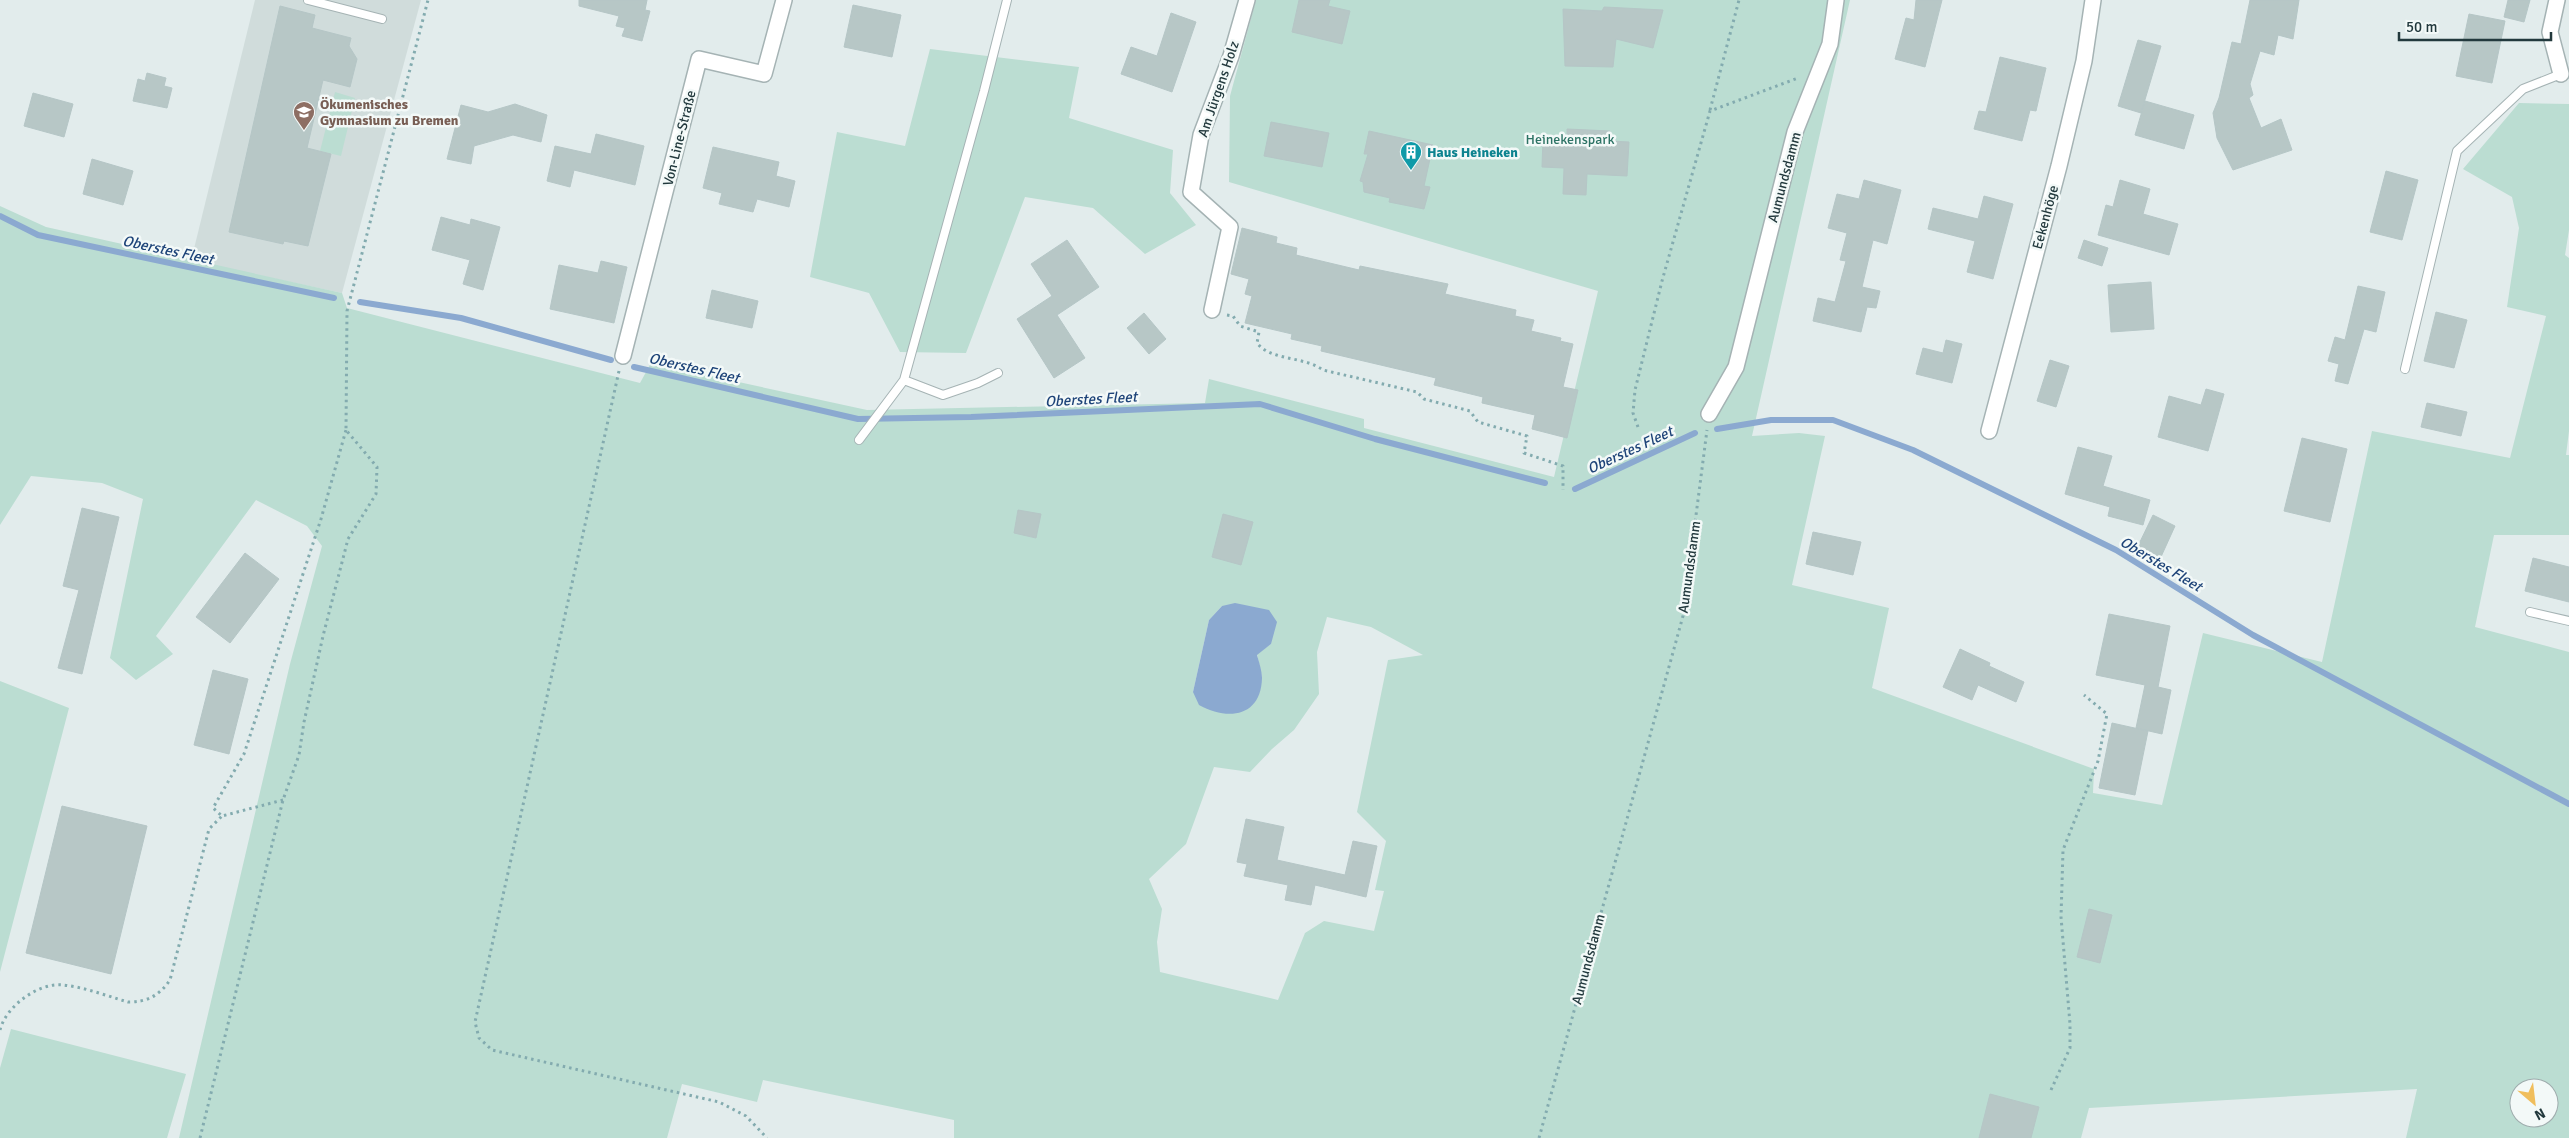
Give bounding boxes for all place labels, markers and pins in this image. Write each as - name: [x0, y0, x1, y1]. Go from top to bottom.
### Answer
- place label: Ökumenisches Gymnasium zu Bremen: [320, 96, 459, 129]
- school or university icon: Ökumenisches Gymnasium zu Bremen: [292, 100, 316, 131]
- building icon: Haus Heineken: [1399, 140, 1423, 171]
- place label: Haus Heineken: [1427, 144, 1518, 161]

